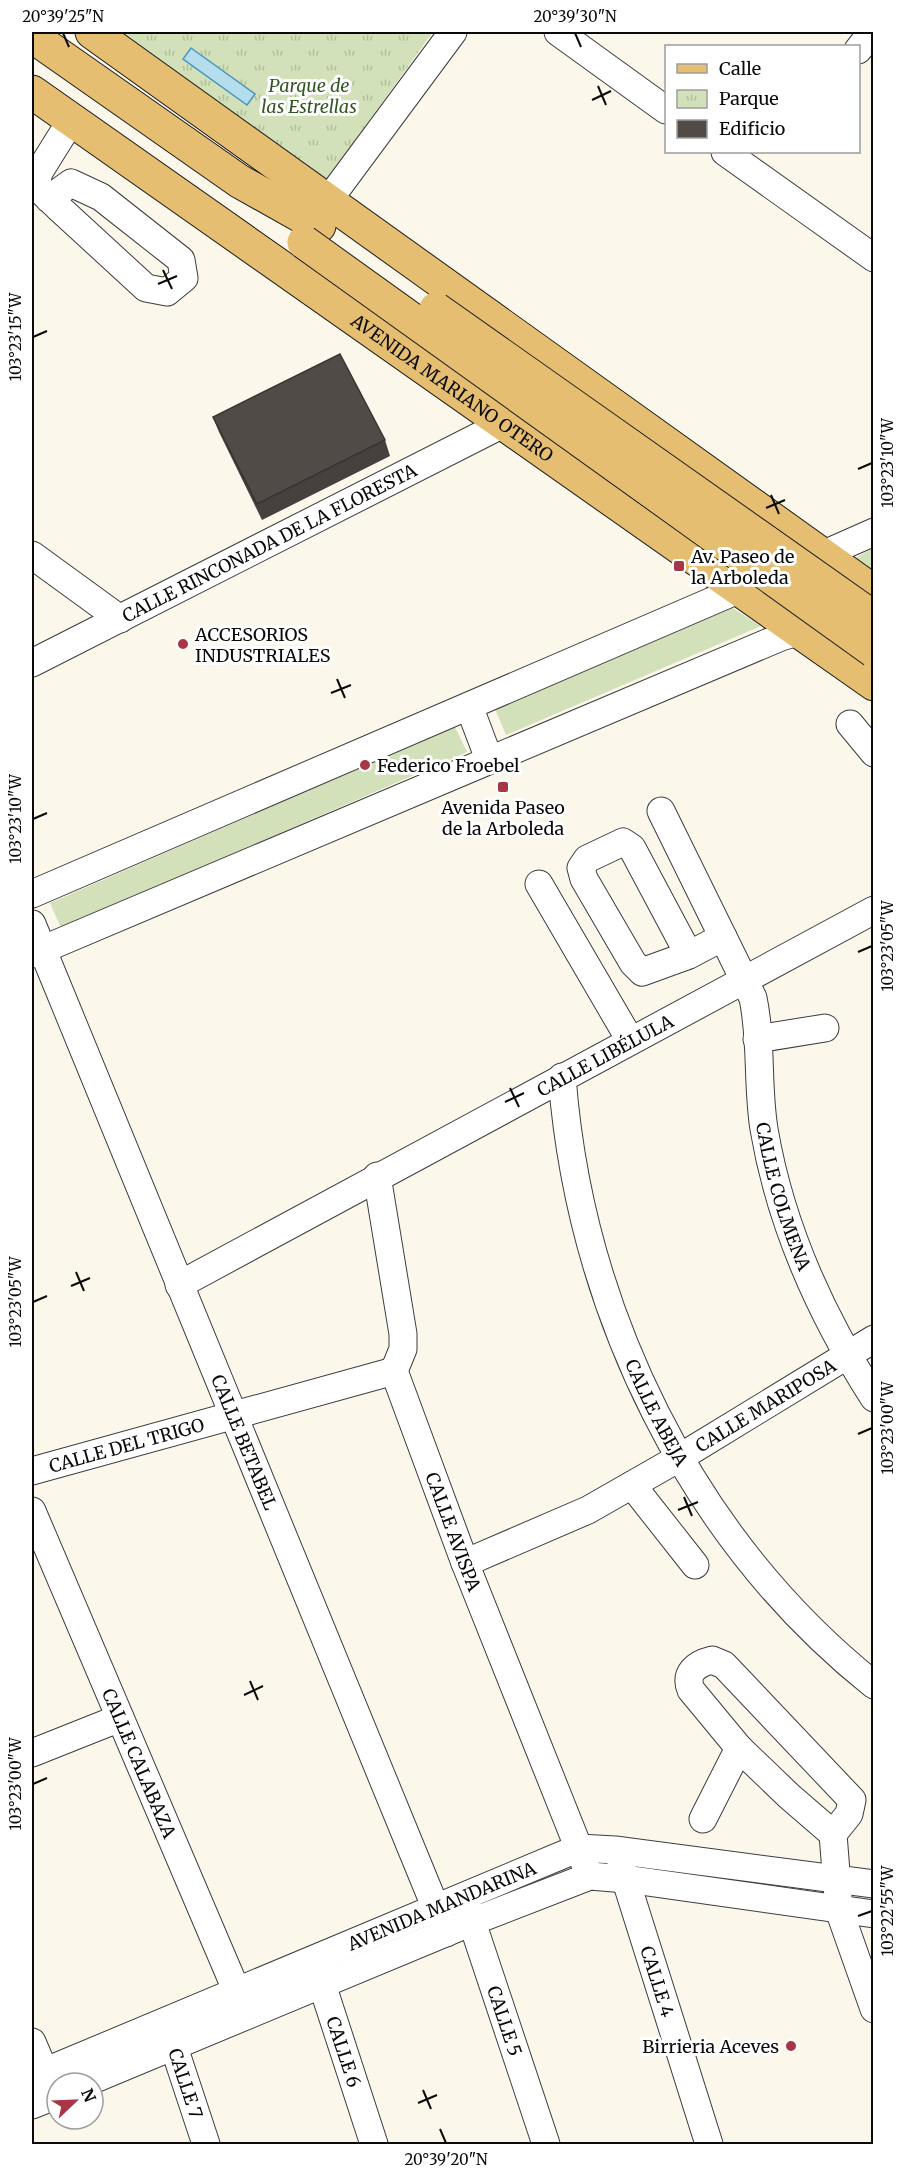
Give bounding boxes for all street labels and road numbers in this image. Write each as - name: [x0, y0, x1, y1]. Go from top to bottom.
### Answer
- street label: AVENIDA MARIANO OTERO: [346, 308, 558, 467]
- street label: CALLE RINCONADA DE LA FLORESTA: [118, 458, 421, 627]
- street label: CALLE LIBÉLULA: [533, 1009, 677, 1101]
- street label: CALLE COLMENA: [752, 1121, 816, 1274]
- street label: CALLE MARIPOSA: [691, 1353, 840, 1457]
- street label: CALLE ABEJA: [620, 1355, 694, 1470]
- street label: CALLE BETABEL: [207, 1371, 283, 1513]
- street label: CALLE DEL TRIGO: [46, 1412, 207, 1477]
- street label: CALLE AVISPA: [421, 1469, 487, 1594]
- street label: CALLE CALABAZA: [97, 1685, 182, 1842]
- street label: AVENIDA MANDARINA: [343, 1856, 539, 1956]
- street label: CALLE 4: [636, 1943, 680, 2020]
- street label: CALLE 5: [483, 1983, 527, 2059]
- street label: CALLE 6: [322, 2013, 366, 2090]
- street label: CALLE 7: [164, 2045, 208, 2121]

